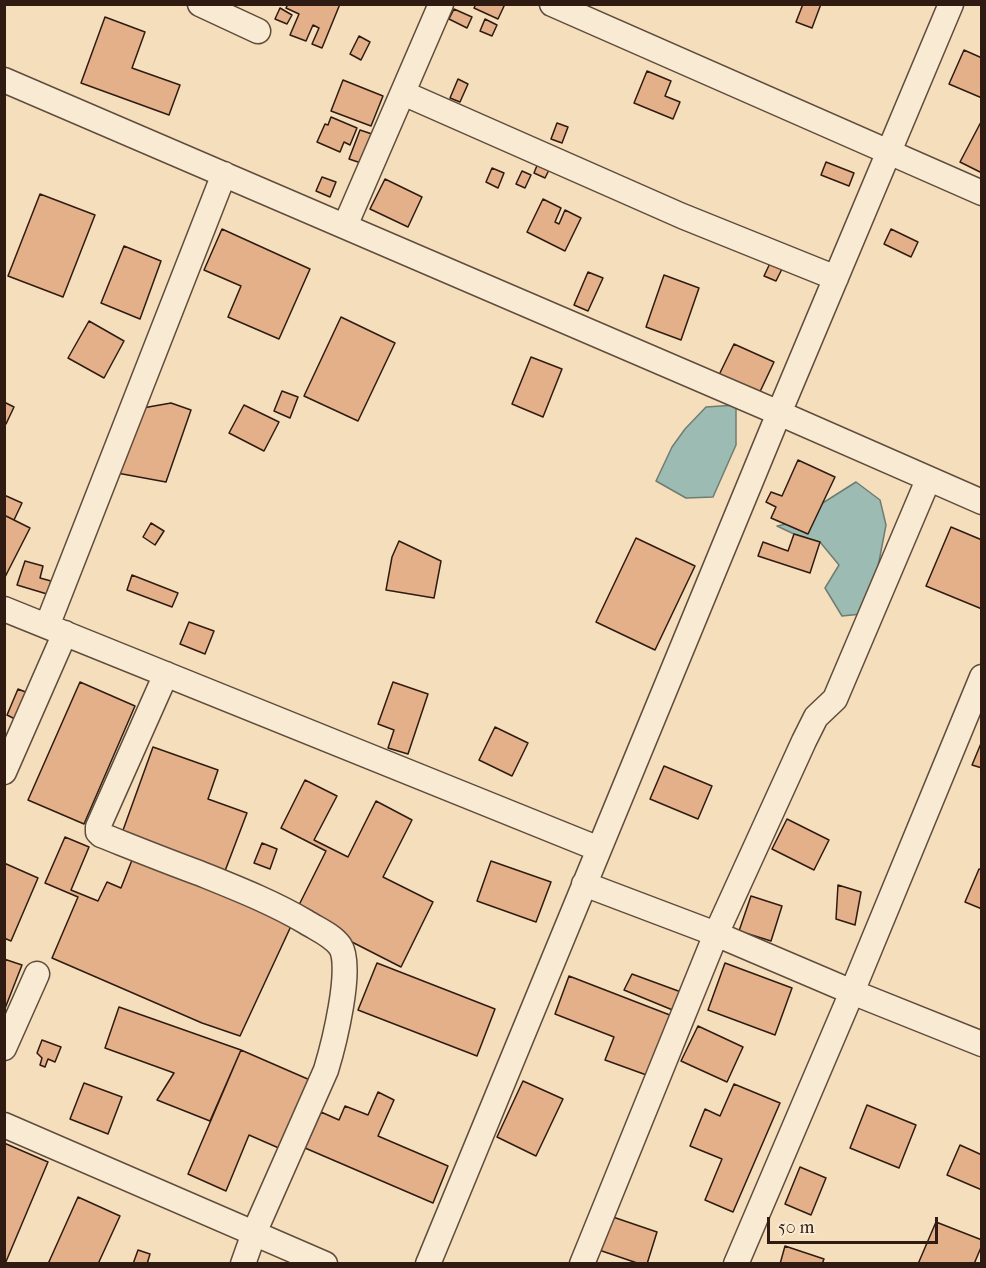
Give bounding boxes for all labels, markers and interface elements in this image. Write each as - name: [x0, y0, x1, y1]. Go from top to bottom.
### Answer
- scale bar: [770, 1205, 941, 1243]
- text: 50 m: [778, 1217, 814, 1238]

